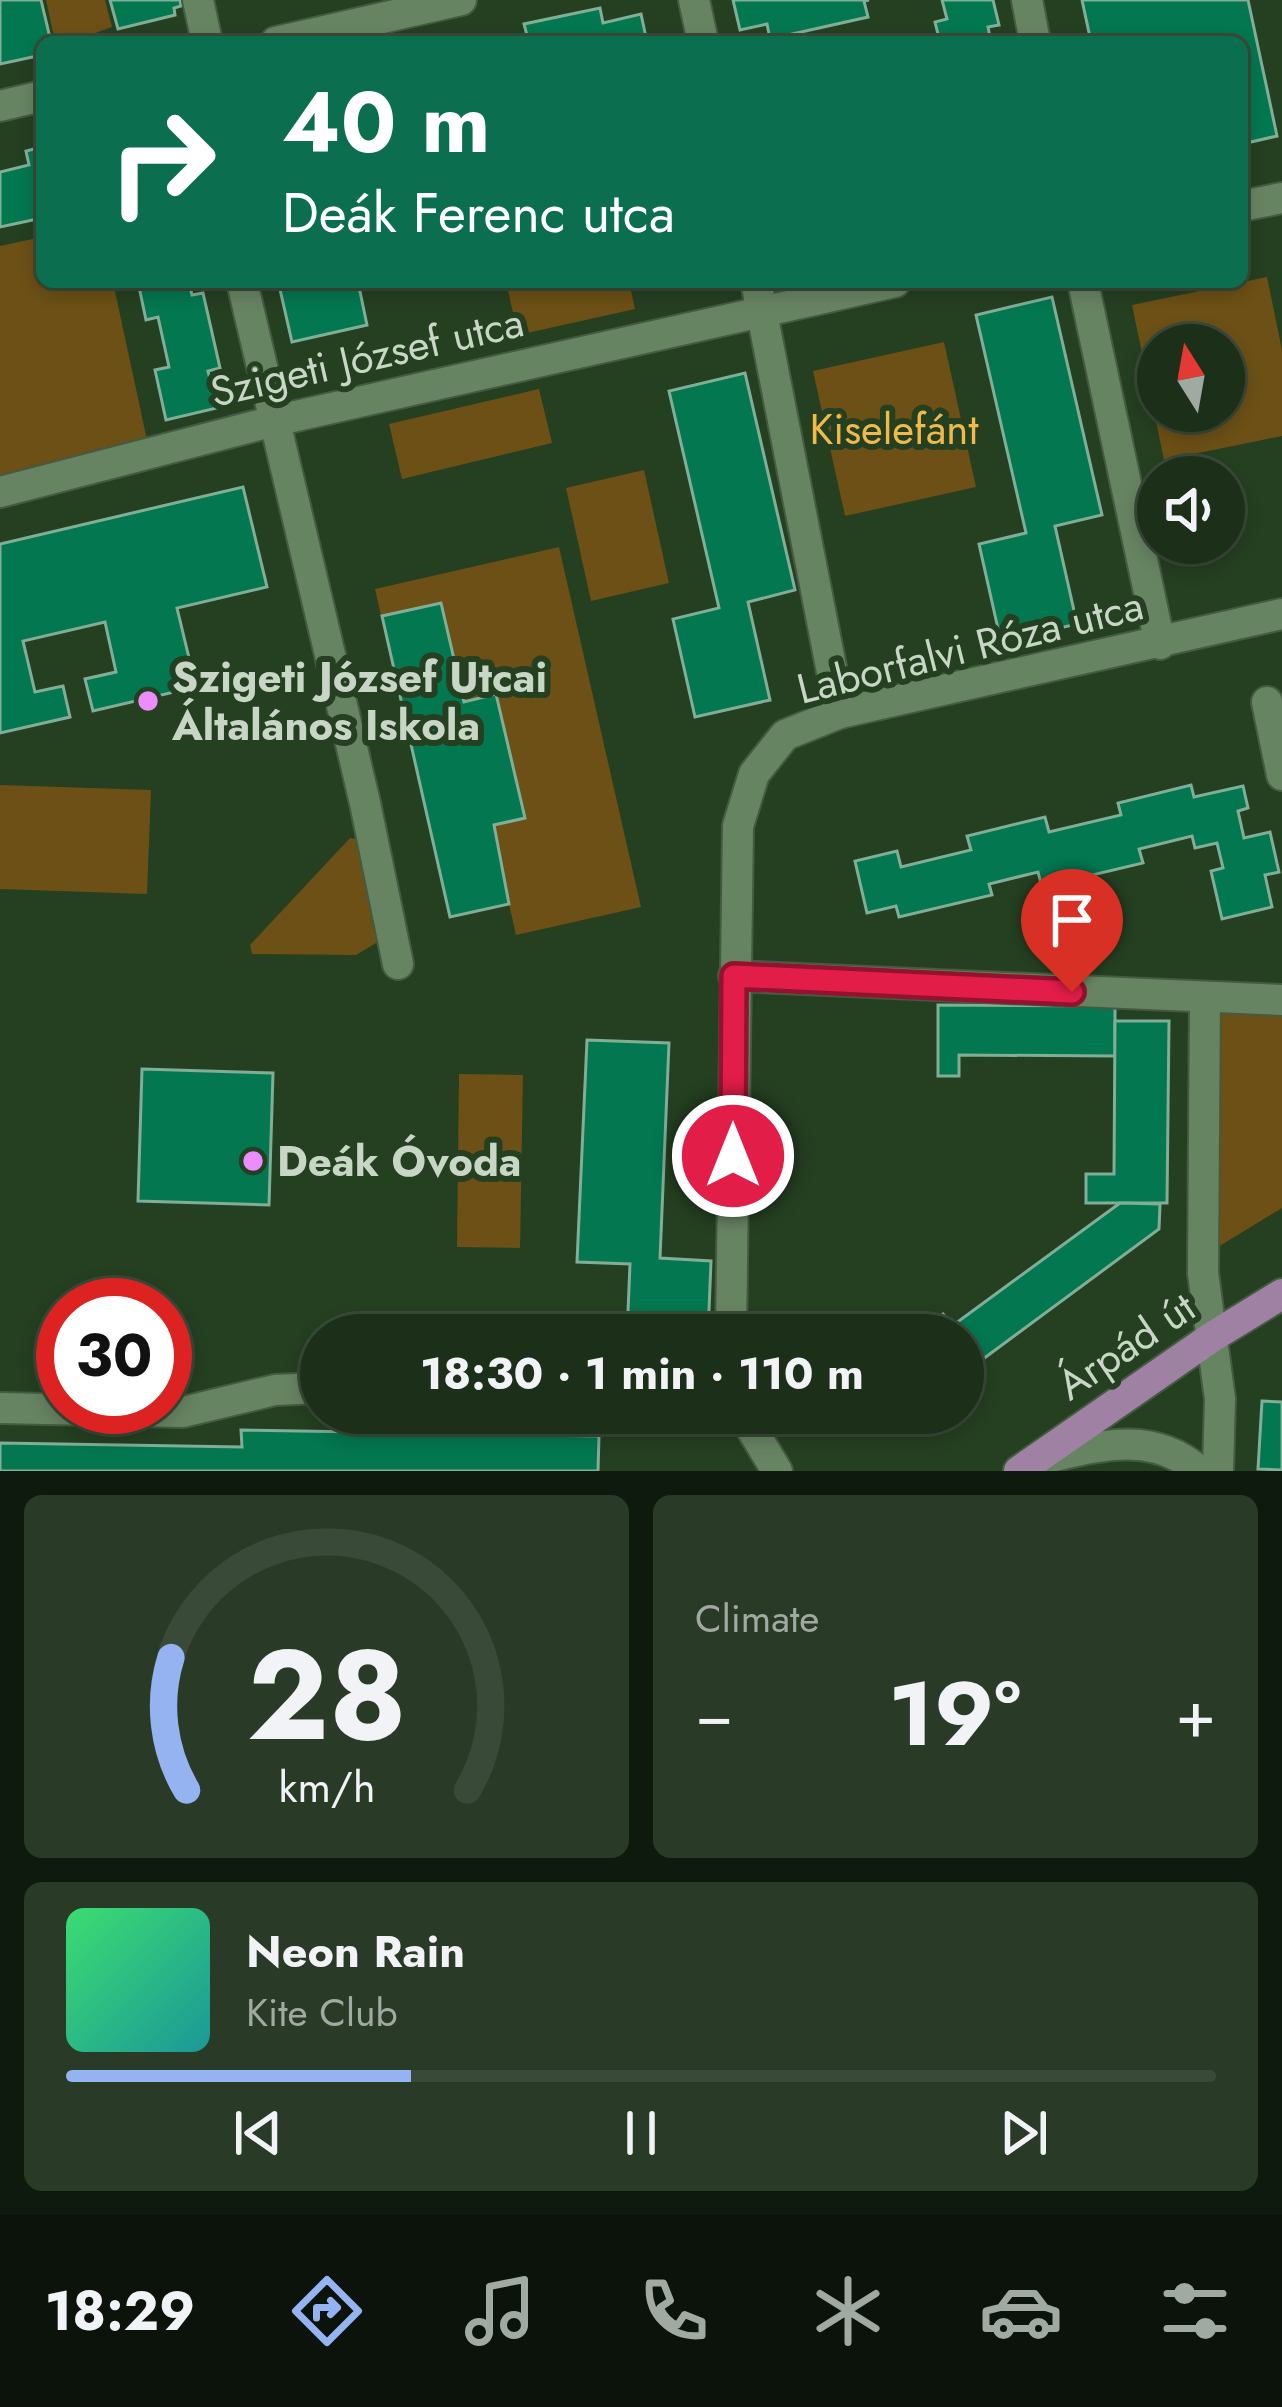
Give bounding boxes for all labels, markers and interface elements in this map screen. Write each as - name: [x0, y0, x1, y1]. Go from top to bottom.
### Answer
- text: 40 m: [282, 62, 490, 184]
- icon: right: [84, 84, 240, 240]
- text: Deák Ferenc utca: [282, 174, 675, 252]
- street label: Szigeti József utca: [204, 291, 530, 423]
- north arrow: [1137, 324, 1245, 432]
- map controls: [1137, 324, 1245, 564]
- park label: Kiselefánt: [809, 399, 979, 460]
- button: sound: [1137, 456, 1245, 564]
- street label: Laborfalvi Róza utca: [791, 575, 1149, 719]
- place label: Szigeti József Utcai Általános Iskola: [171, 647, 547, 756]
- marker: Szigeti József Utcai Általános Iskola: [135, 688, 161, 714]
- pin: [1021, 869, 1123, 992]
- icon: arrive: [1039, 887, 1105, 953]
- position arrow: [670, 1093, 796, 1219]
- place label: Deák Óvoda: [277, 1131, 521, 1192]
- marker: Deák Óvoda: [240, 1148, 266, 1174]
- street label: Árpád út: [1045, 1277, 1207, 1415]
- speed limit sign: 30: [36, 1278, 192, 1434]
- text: 18:30 · 1 min · 110 m: [420, 1341, 864, 1406]
- text: Climate: [695, 1590, 819, 1647]
- text: 28: [246, 1605, 407, 1786]
- text: 19°: [888, 1649, 1021, 1779]
- text: −: [695, 1666, 734, 1762]
- text: +: [1175, 1666, 1216, 1762]
- text: km/h: [278, 1755, 375, 1817]
- text: Neon Rain: [246, 1919, 465, 1984]
- text: Kite Club: [246, 1984, 398, 2041]
- icon: previous: [225, 2100, 291, 2166]
- icon: pause: [608, 2100, 674, 2166]
- icon: next: [991, 2100, 1057, 2166]
- icon: directions: [285, 2269, 369, 2353]
- icon: music: [458, 2269, 542, 2353]
- icon: phone: [632, 2269, 716, 2353]
- icon: climate: [806, 2269, 890, 2353]
- icon: car: [979, 2269, 1063, 2353]
- icon: filters: [1153, 2269, 1237, 2353]
- text: 18:29: [45, 2272, 195, 2350]

